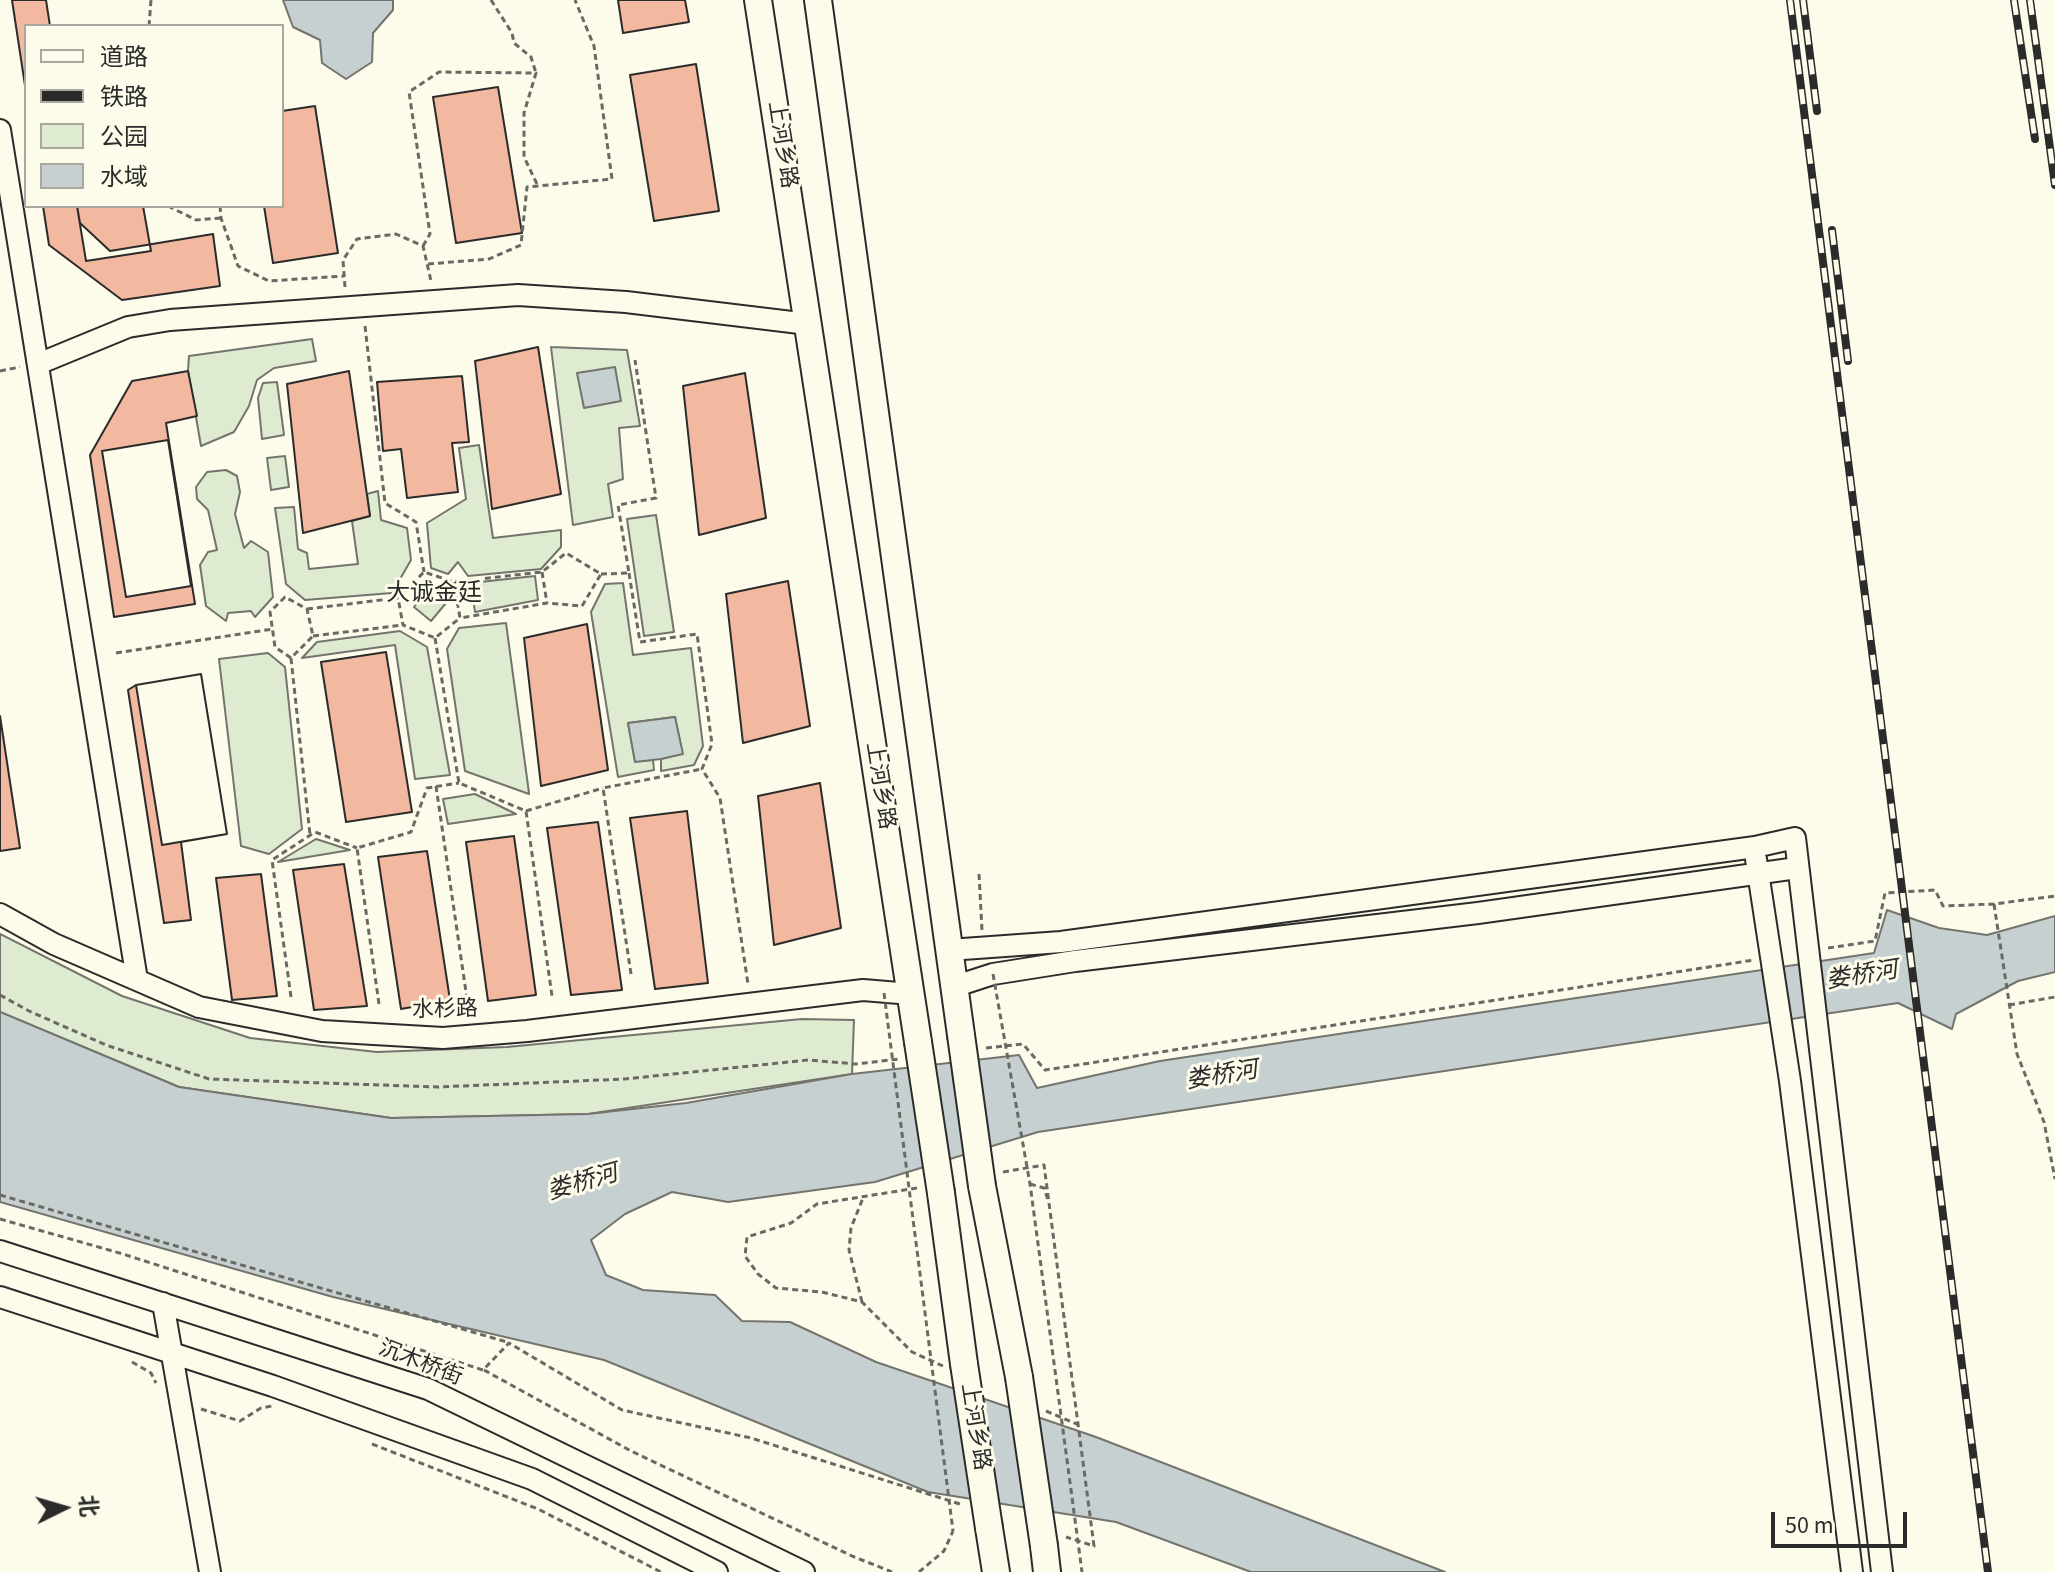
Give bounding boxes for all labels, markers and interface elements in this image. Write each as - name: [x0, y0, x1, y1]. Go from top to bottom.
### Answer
- legend: [24, 24, 284, 208]
- text: 道路: [100, 40, 148, 75]
- text: 铁路: [100, 80, 148, 115]
- street label: 上河乡路: [761, 99, 801, 191]
- text: 公园: [100, 120, 148, 155]
- text: 水域: [100, 160, 148, 195]
- district label: 大诚金廷: [386, 581, 482, 609]
- street label: 上河乡路: [859, 740, 899, 832]
- water label: 娄桥河: [1824, 957, 1900, 997]
- street label: 水杉路: [412, 997, 478, 1025]
- water label: 娄桥河: [1184, 1057, 1260, 1097]
- water label: 娄桥河: [544, 1160, 622, 1208]
- street label: 沉木桥街: [374, 1336, 466, 1392]
- street label: 上河乡路: [954, 1381, 994, 1473]
- north arrow: [24, 1468, 104, 1548]
- text: 北: [71, 1494, 105, 1518]
- scale bar: [1775, 1496, 1911, 1546]
- text: 50 m: [1785, 1508, 1834, 1543]

